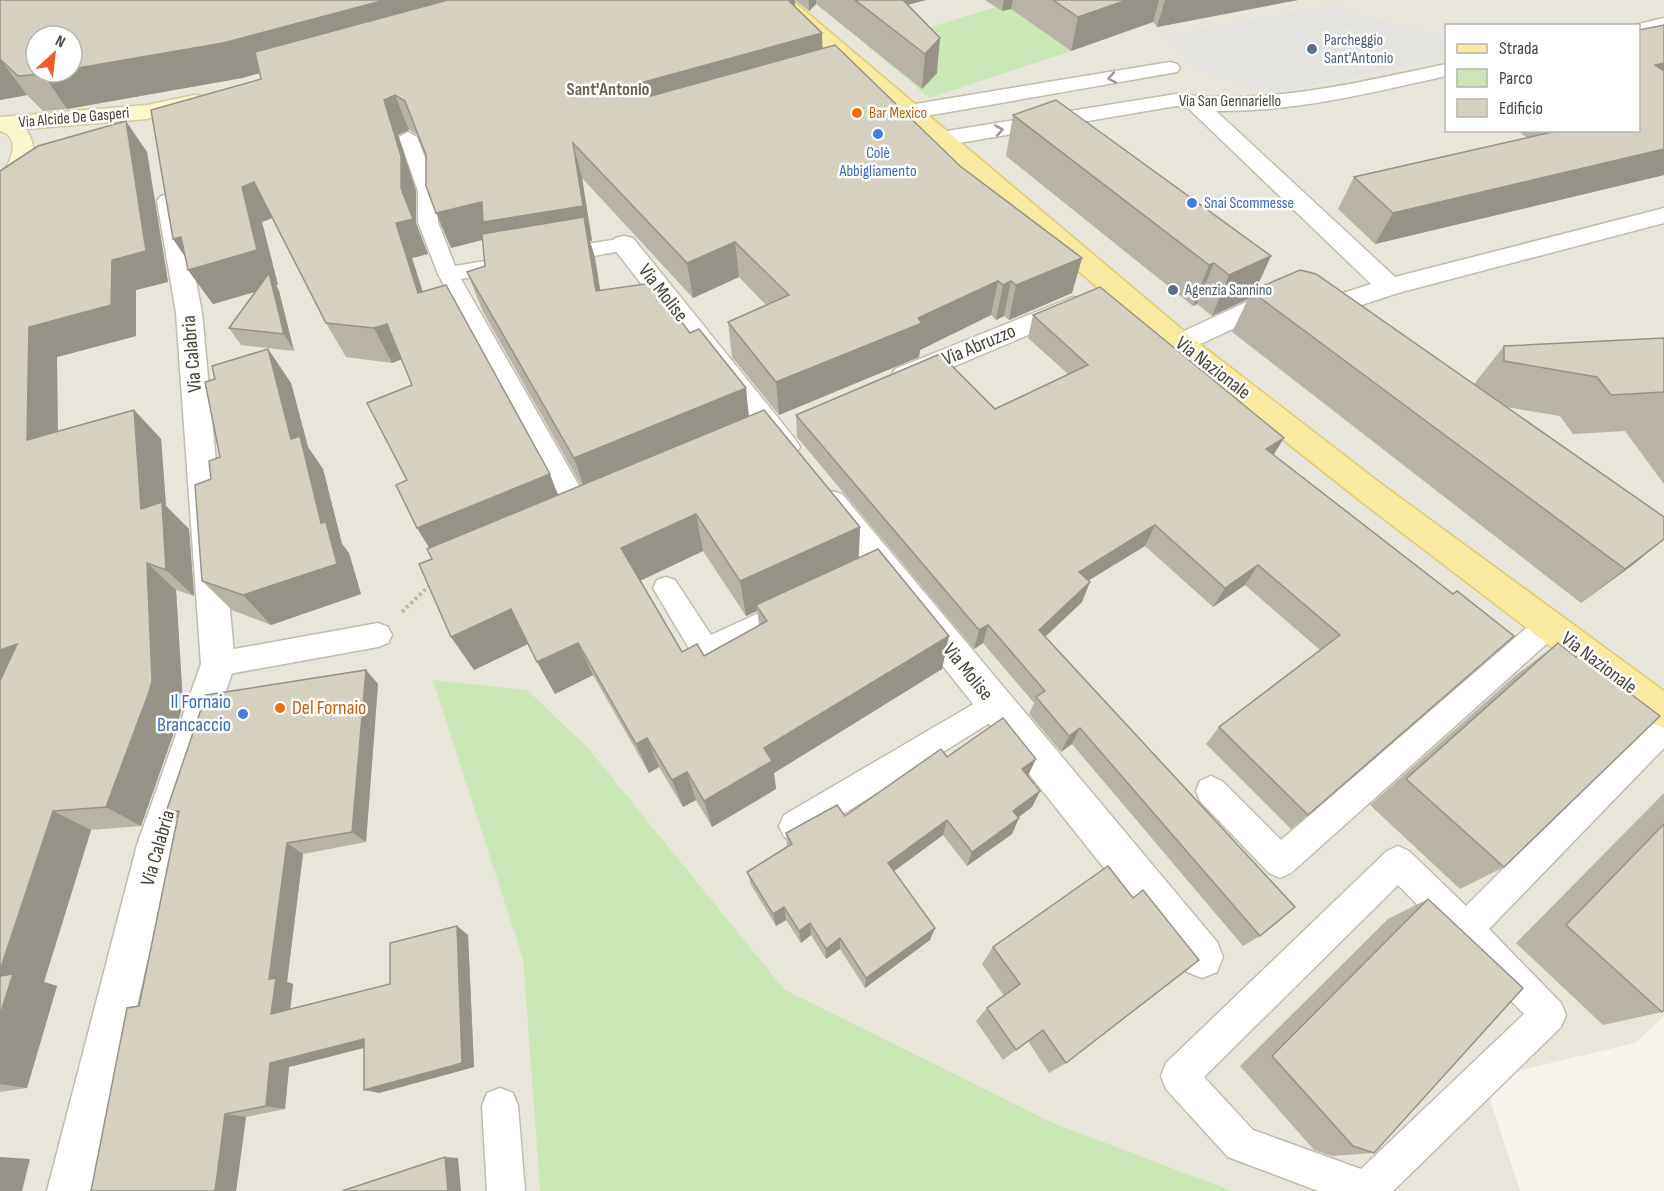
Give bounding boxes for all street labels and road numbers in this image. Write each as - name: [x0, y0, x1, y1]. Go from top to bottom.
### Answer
- street label: Via San Gennariello: [1179, 92, 1281, 111]
- street label: Via Alcide De Gasperi: [18, 104, 130, 132]
- street label: Via Molise: [633, 259, 693, 327]
- street label: Via Calabria: [177, 314, 207, 394]
- street label: Via Abruzzo: [939, 319, 1019, 371]
- street label: Via Nazionale: [1171, 331, 1255, 405]
- street label: Via Nazionale: [1556, 627, 1642, 699]
- street label: Via Molise: [938, 638, 998, 706]
- street label: Via Calabria: [136, 807, 180, 889]

